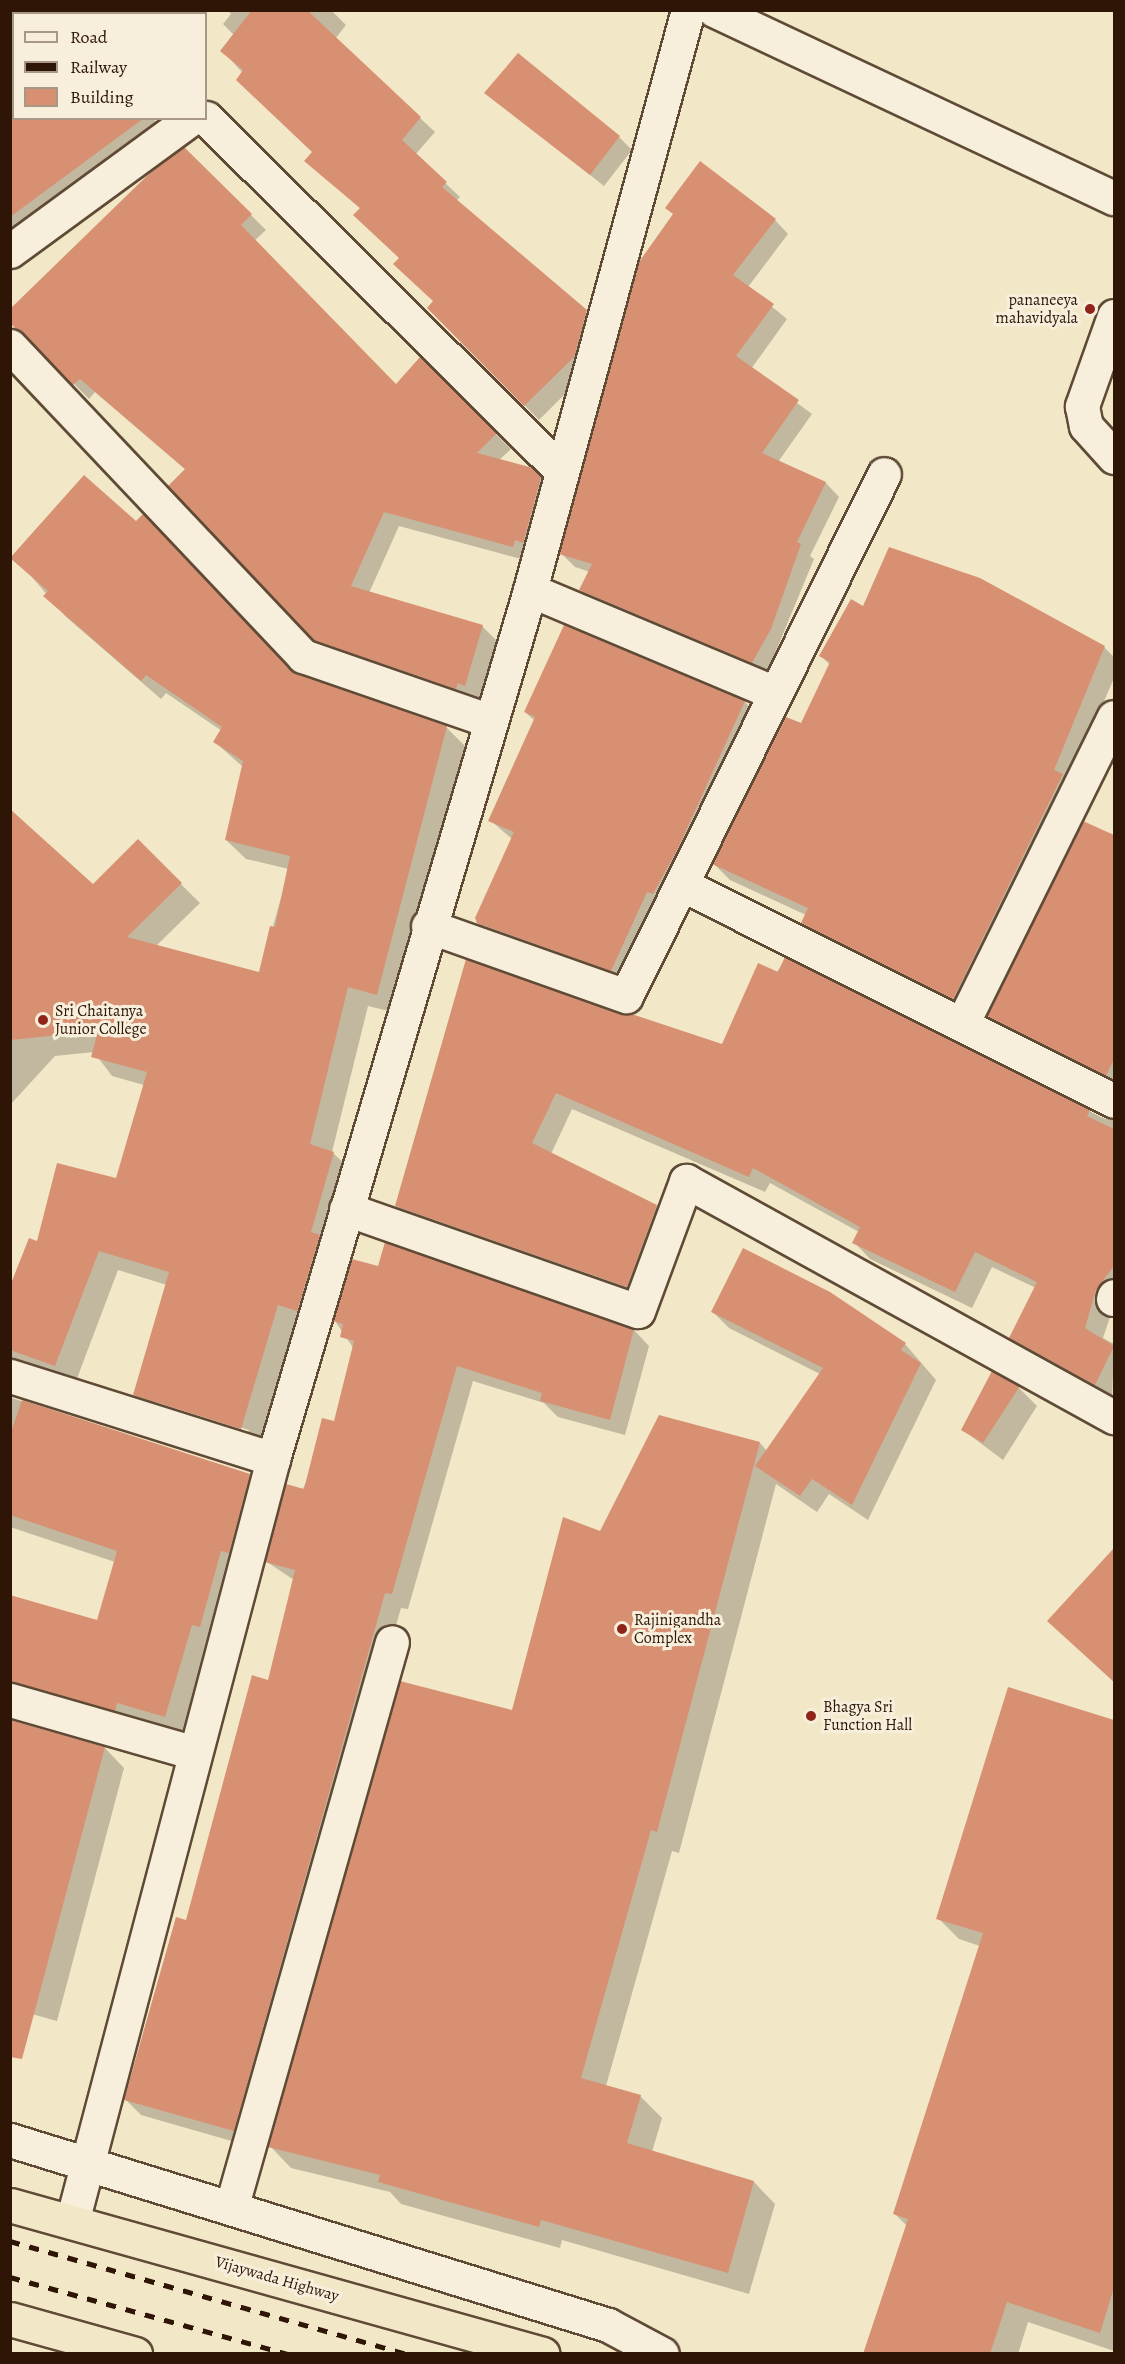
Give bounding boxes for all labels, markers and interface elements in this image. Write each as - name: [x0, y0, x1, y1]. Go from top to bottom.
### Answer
- legend: [12, 12, 207, 120]
- text: Road: [70, 25, 107, 49]
- text: Railway: [70, 55, 127, 79]
- text: Building: [70, 85, 134, 109]
- place label: pananeeya mahavidyala: [996, 290, 1078, 328]
- marker: pananeeya mahavidyala: [1083, 302, 1097, 316]
- place label: Sri Chaitanya Junior College: [55, 1001, 147, 1039]
- marker: Sri Chaitanya Junior College: [36, 1013, 50, 1027]
- place label: Rajinigandha Complex: [634, 1610, 721, 1648]
- marker: Rajinigandha Complex: [615, 1622, 629, 1636]
- place label: Bhagya Sri Function Hall: [823, 1697, 912, 1735]
- marker: Bhagya Sri Function Hall: [804, 1709, 818, 1723]
- street label: Vijaywada Highway: [213, 2252, 341, 2306]

